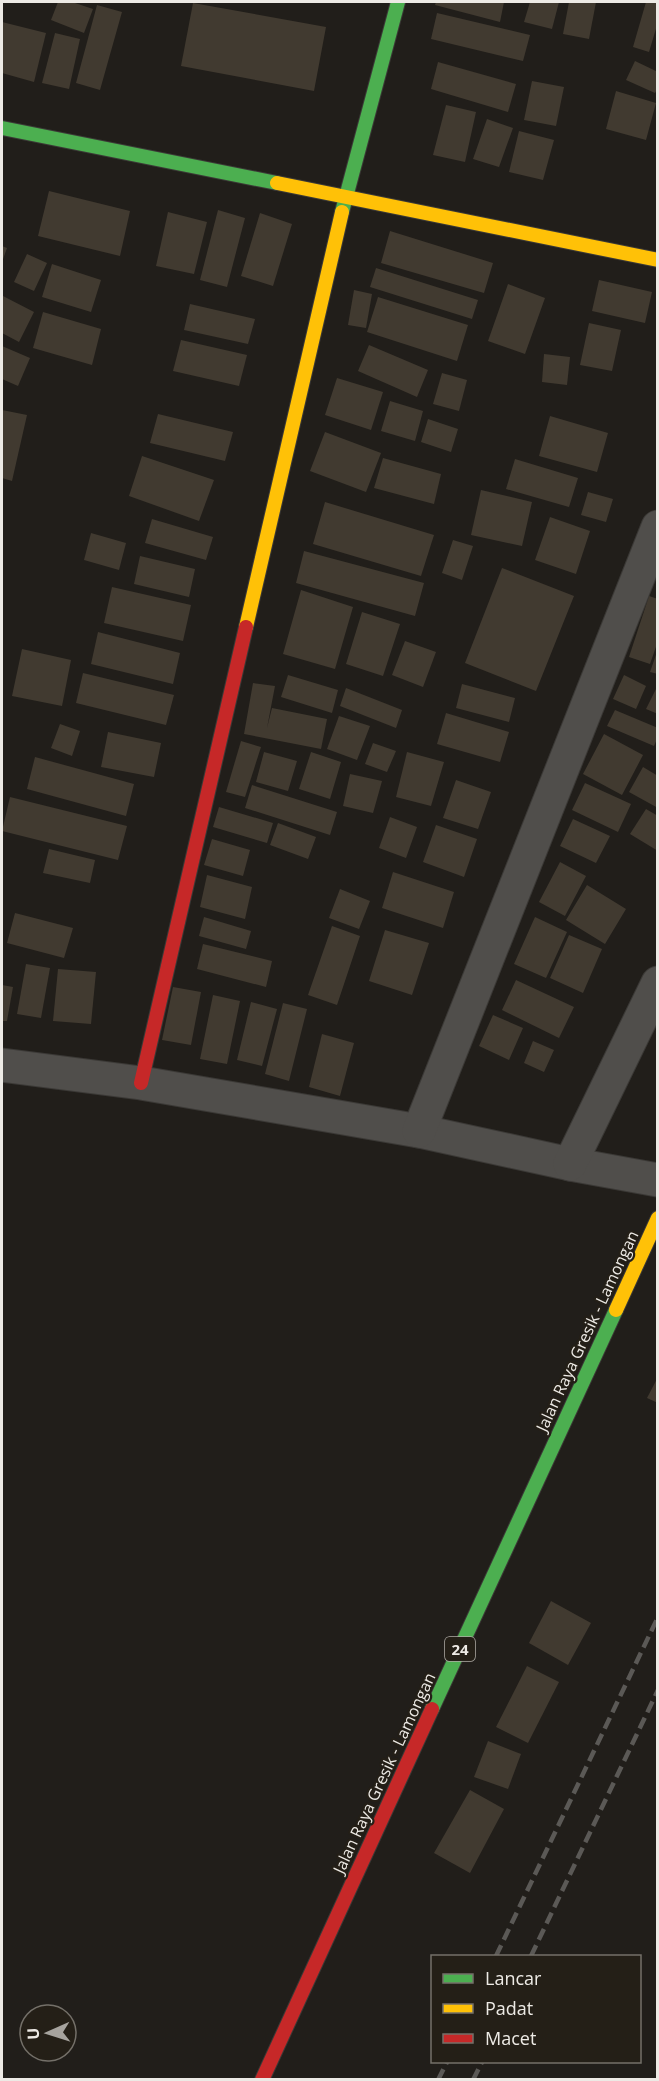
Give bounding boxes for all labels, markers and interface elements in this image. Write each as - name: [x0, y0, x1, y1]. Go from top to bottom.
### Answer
- street label: Jalan Raya Gresik - Lamongan: [530, 1227, 643, 1437]
- road number: 24: [445, 1637, 475, 1661]
- street label: Jalan Raya Gresik - Lamongan: [327, 1669, 440, 1879]
- legend: [431, 1955, 641, 2063]
- text: Lancar: [485, 1966, 542, 1990]
- text: Padat: [485, 1996, 533, 2020]
- north arrow: [18, 2003, 78, 2063]
- text: Macet: [485, 2026, 536, 2050]
- text: U: [22, 2027, 44, 2040]

